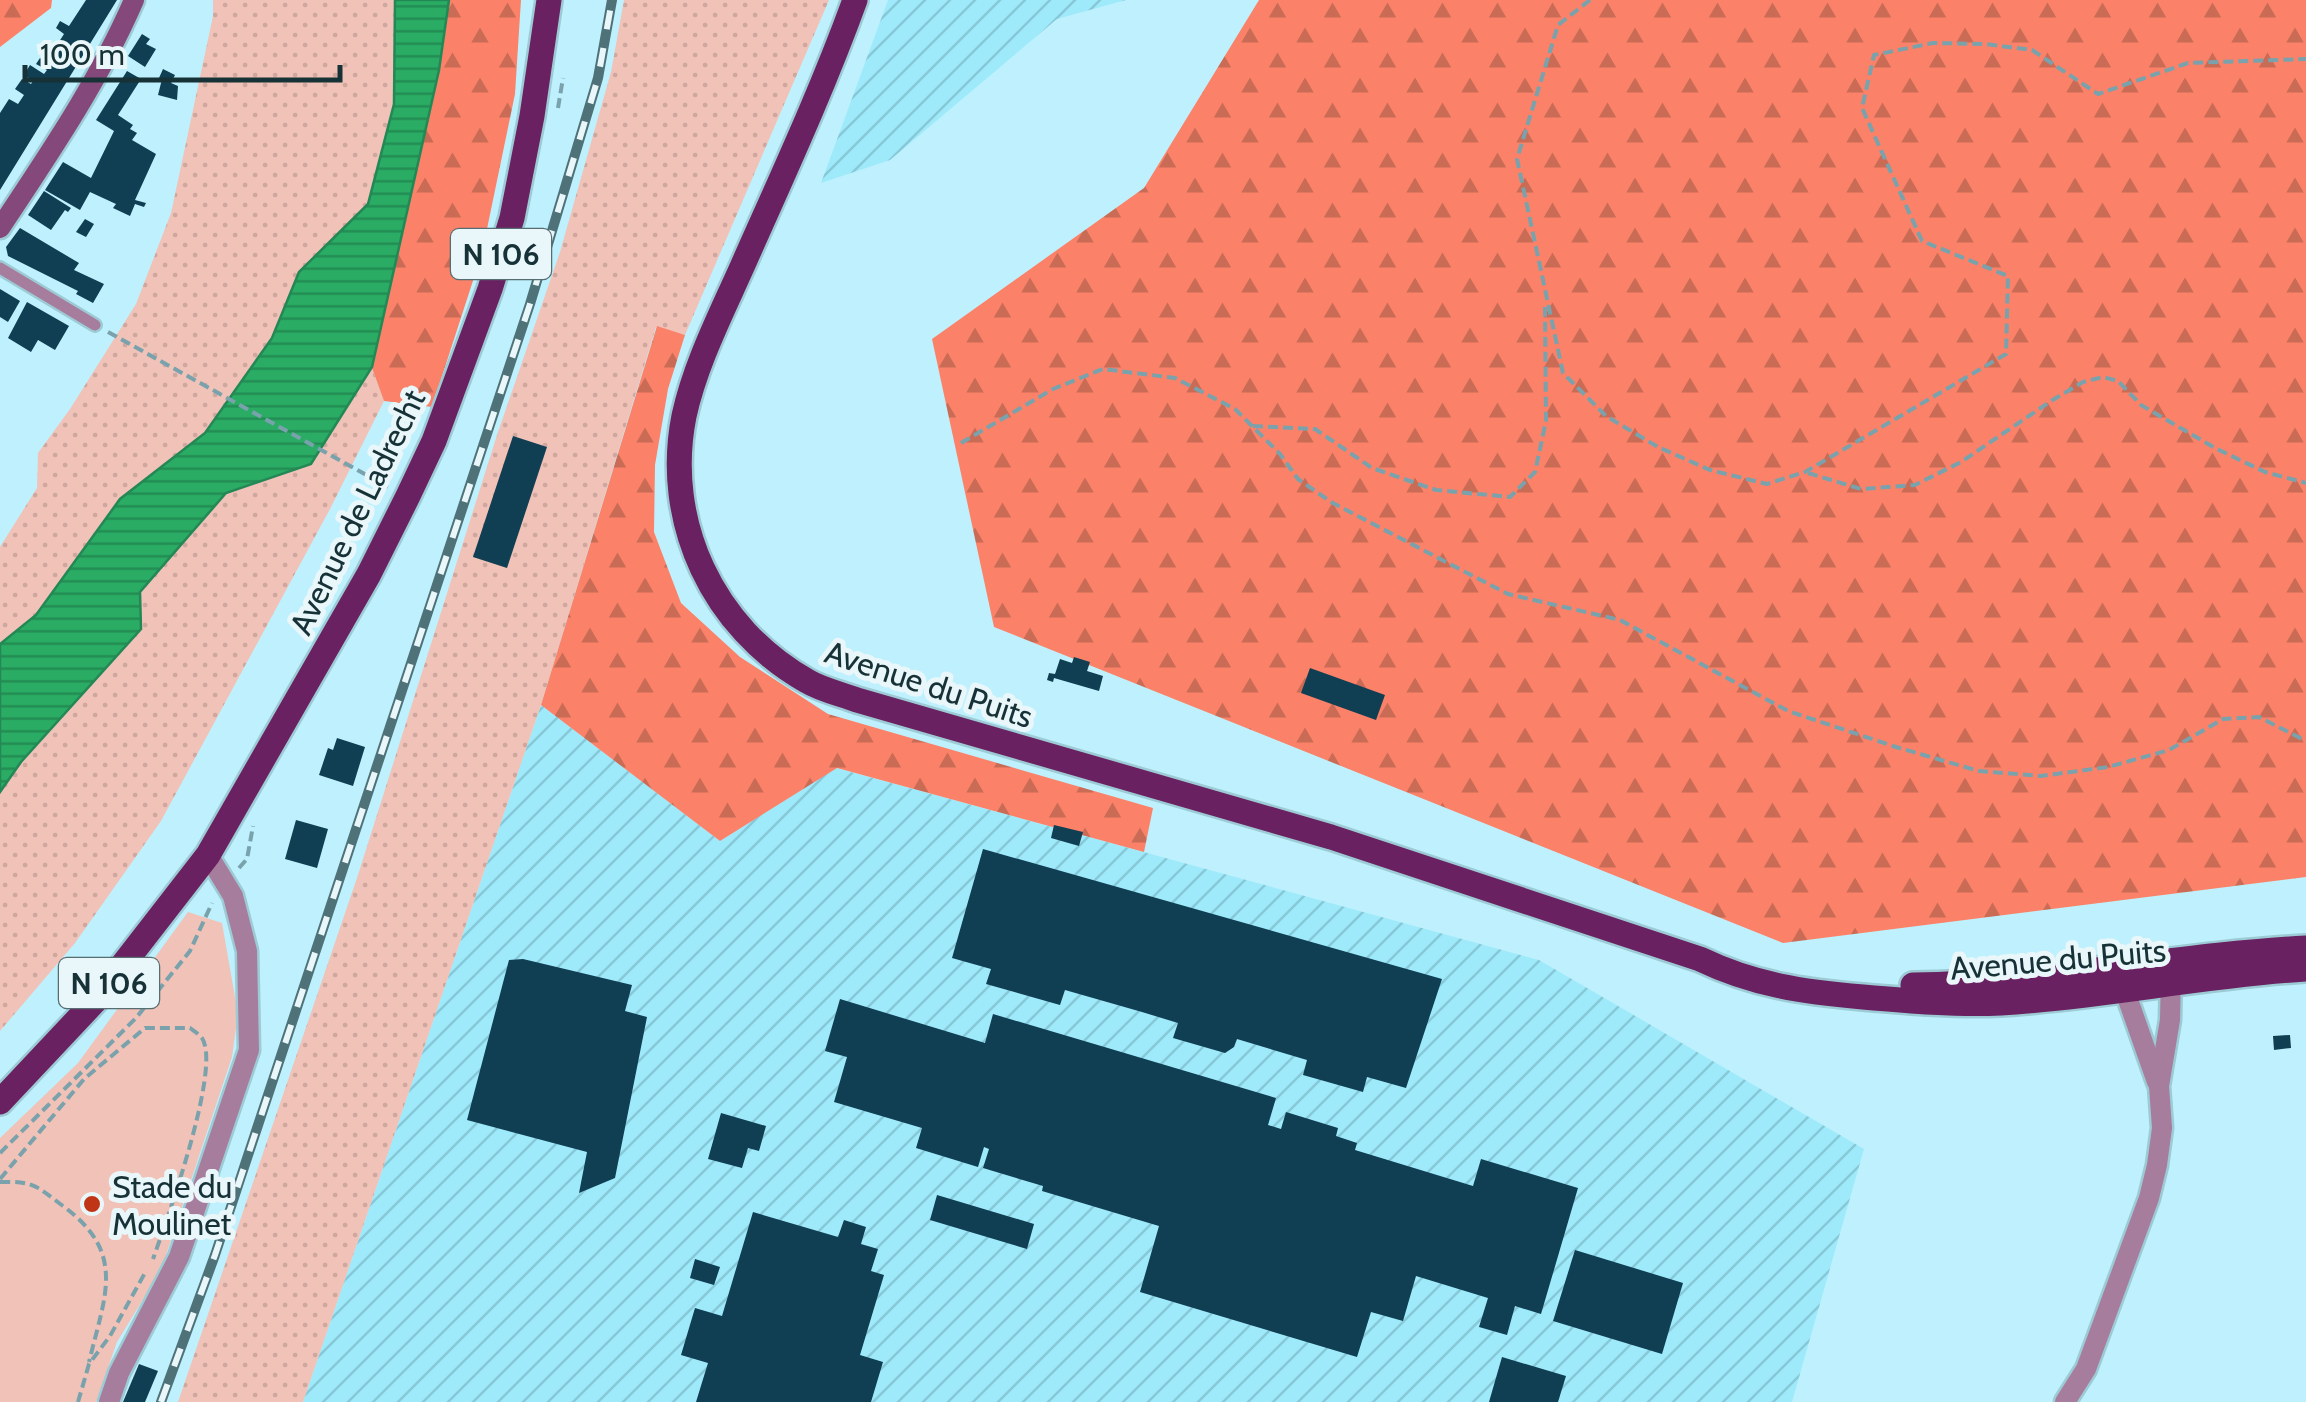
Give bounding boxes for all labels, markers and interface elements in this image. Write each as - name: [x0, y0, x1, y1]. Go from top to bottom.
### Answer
- scale bar: [25, 20, 340, 82]
- text: 100 m: [40, 36, 125, 73]
- road number: N 106: [451, 229, 551, 279]
- street label: Avenue de Ladrecht: [281, 383, 433, 641]
- street label: Avenue du Puits: [820, 632, 1038, 736]
- street label: Avenue du Puits: [1949, 930, 2167, 988]
- road number: N 106: [59, 958, 159, 1008]
- place label: Stade du Moulinet: [112, 1167, 232, 1243]
- marker: Stade du Moulinet: [81, 1193, 103, 1215]

